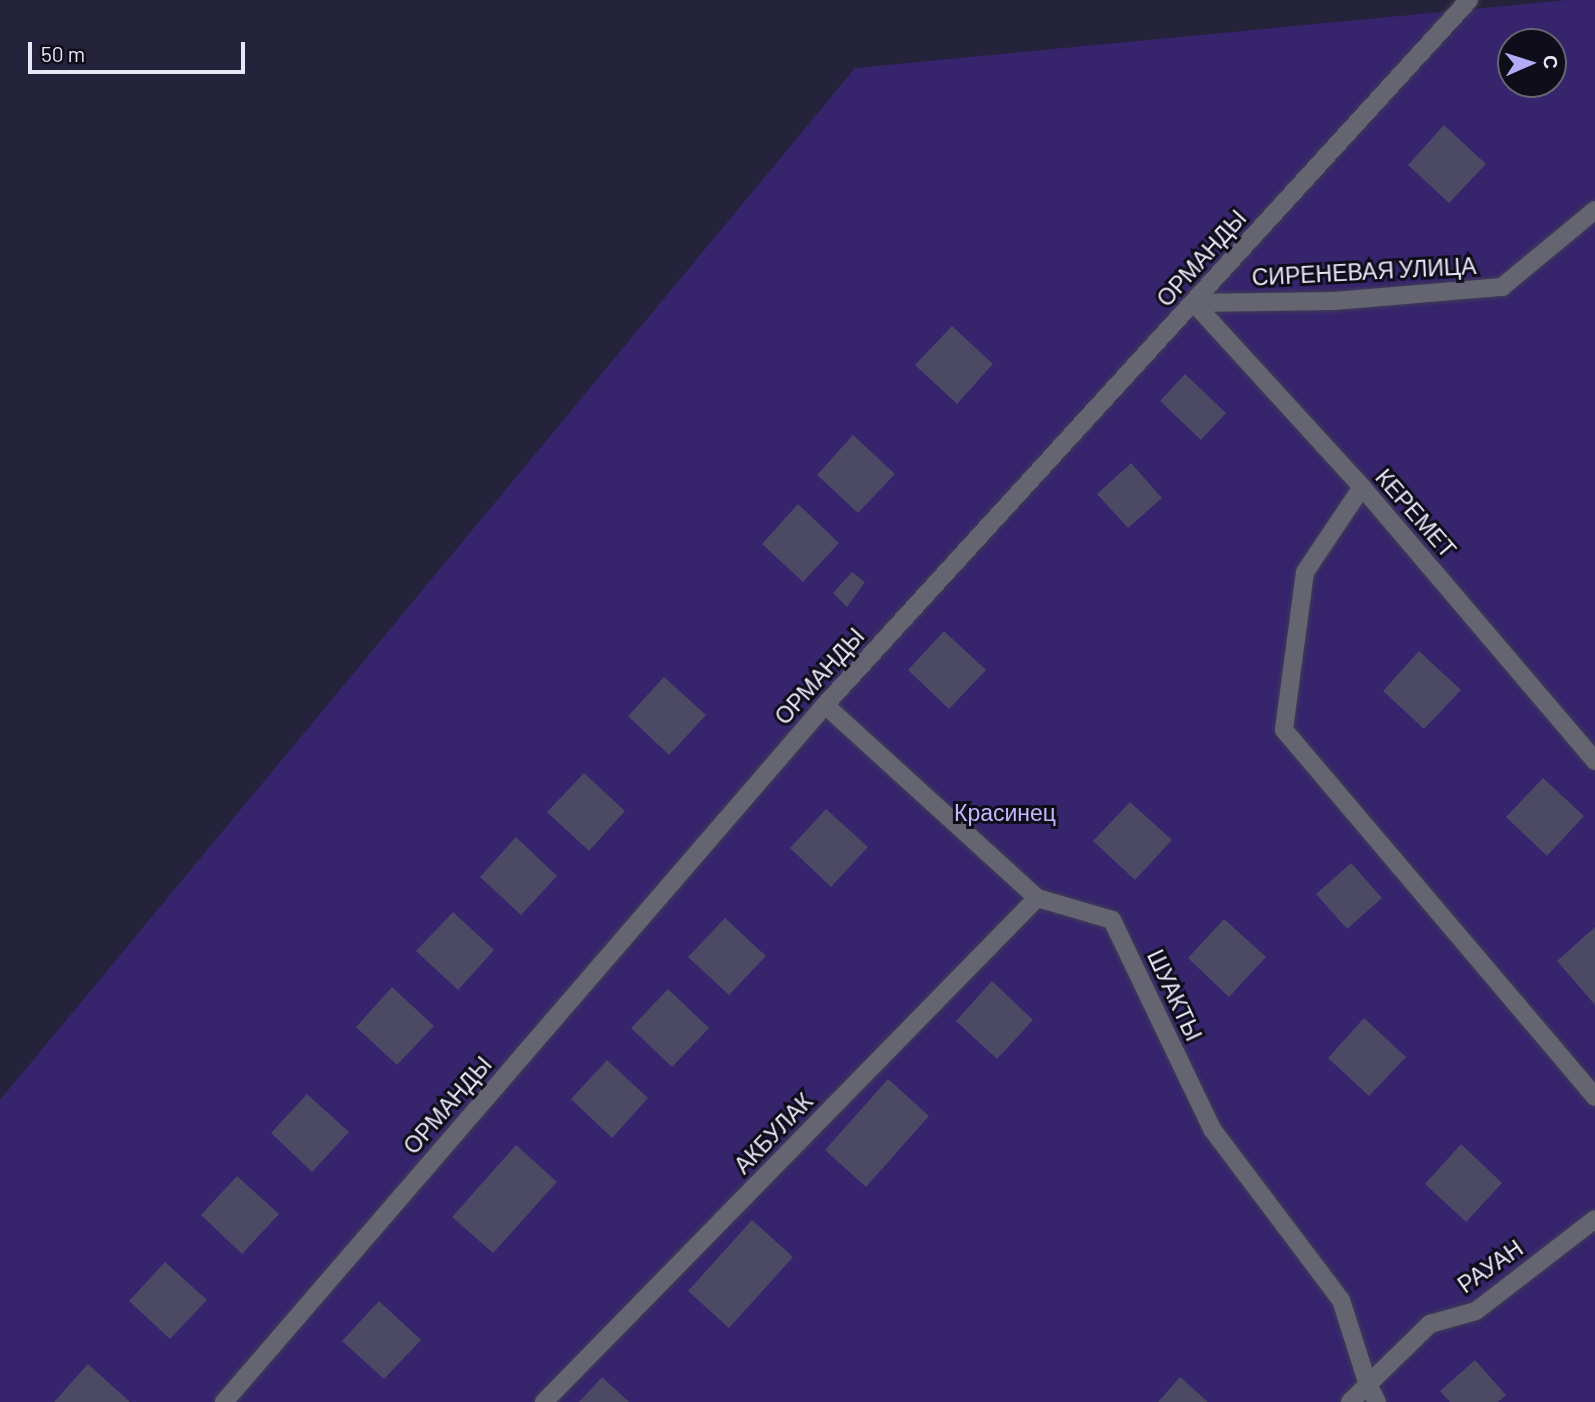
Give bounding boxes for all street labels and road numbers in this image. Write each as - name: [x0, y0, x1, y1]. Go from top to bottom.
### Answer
- street label: ОРМАНДЫ: [1151, 204, 1251, 312]
- street label: СИРЕНЕВАЯ УЛИЦА: [1251, 251, 1477, 291]
- street label: КЕРЕМЕТ: [1370, 463, 1462, 563]
- street label: ОРМАНДЫ: [769, 622, 869, 730]
- street label: ШУАКТЫ: [1142, 945, 1208, 1045]
- street label: ОРМАНДЫ: [397, 1051, 497, 1159]
- street label: АКБУЛАК: [728, 1087, 818, 1179]
- street label: РАУАН: [1452, 1234, 1528, 1298]

